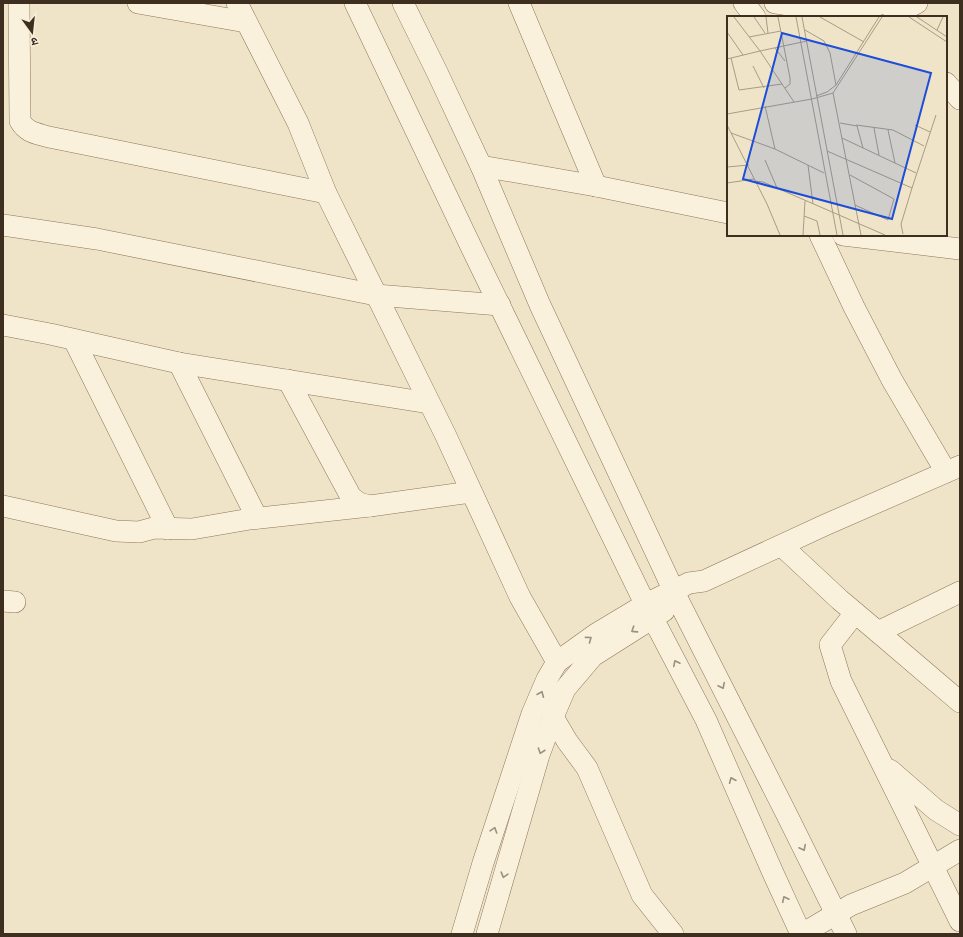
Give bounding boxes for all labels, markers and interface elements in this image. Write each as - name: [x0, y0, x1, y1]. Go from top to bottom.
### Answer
- north arrow: [12, 12, 52, 52]
- inset map: [727, 16, 947, 236]
- text: उ: [29, 34, 39, 48]
- one-way arrow: [631, 625, 638, 633]
- one-way arrow: [584, 637, 591, 644]
- one-way arrow: [674, 659, 681, 667]
- one-way arrow: [717, 682, 725, 689]
- one-way arrow: [536, 690, 544, 698]
- one-way arrow: [537, 747, 546, 754]
- one-way arrow: [729, 777, 737, 784]
- one-way arrow: [489, 826, 498, 833]
- one-way arrow: [799, 844, 806, 851]
- one-way arrow: [500, 872, 509, 879]
- one-way arrow: [782, 895, 790, 903]

